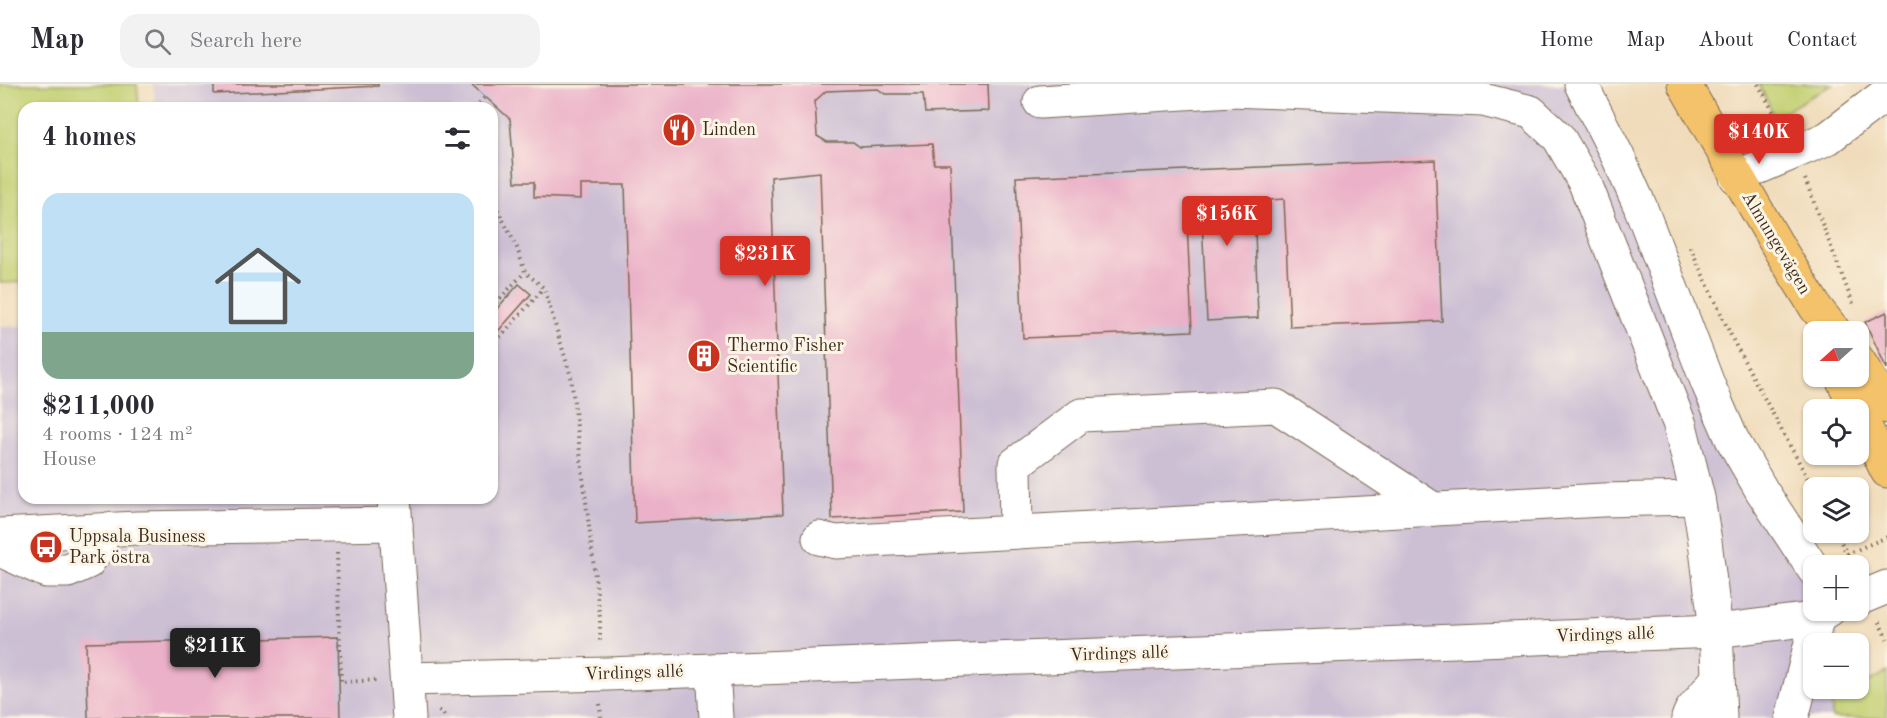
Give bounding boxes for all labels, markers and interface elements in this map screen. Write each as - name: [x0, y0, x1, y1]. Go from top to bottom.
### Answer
- search box: [120, 14, 540, 68]
- icon: search: [141, 25, 174, 58]
- text: Map: [30, 27, 84, 55]
- text: Search here: [189, 30, 302, 52]
- text: Home: [1540, 30, 1593, 51]
- text: Map: [1626, 30, 1665, 51]
- text: About: [1698, 30, 1754, 51]
- text: Contact: [1787, 30, 1857, 51]
- restaurant icon: Linden: [661, 112, 697, 148]
- pin: $140K: [1717, 114, 1801, 165]
- place label: Linden: [702, 121, 756, 139]
- icon: filters: [441, 122, 474, 155]
- text: $140K: [1728, 123, 1790, 143]
- text: 4 homes: [42, 125, 136, 151]
- street label: Almungevägen: [1738, 188, 1814, 298]
- pin: $156K: [1185, 196, 1269, 247]
- text: $156K: [1196, 205, 1258, 225]
- icon: home: [204, 232, 312, 340]
- pin: $231K: [723, 236, 807, 287]
- text: $231K: [734, 245, 796, 265]
- north arrow: [1803, 321, 1869, 387]
- map controls: [1803, 321, 1869, 699]
- place label: Thermo Fisher Scientific: [727, 337, 844, 376]
- building icon: Thermo Fisher Scientific: [686, 338, 722, 374]
- text: $211,000: [42, 394, 155, 420]
- button: locate: [1803, 399, 1869, 465]
- text: 4 rooms · 124 m²: [42, 425, 192, 445]
- text: House: [42, 450, 96, 470]
- button: layers: [1803, 477, 1869, 543]
- place label: Uppsala Business Park östra: [69, 528, 206, 567]
- bus stop icon: Uppsala Business Park östra: [28, 529, 64, 565]
- button: +: [1803, 555, 1869, 621]
- street label: Virdings allé: [1555, 624, 1655, 646]
- pin: $211K: [173, 628, 257, 679]
- button: −: [1803, 633, 1869, 699]
- text: $211K: [184, 637, 246, 657]
- street label: Virdings allé: [1069, 643, 1169, 665]
- street label: Virdings allé: [584, 662, 684, 684]

